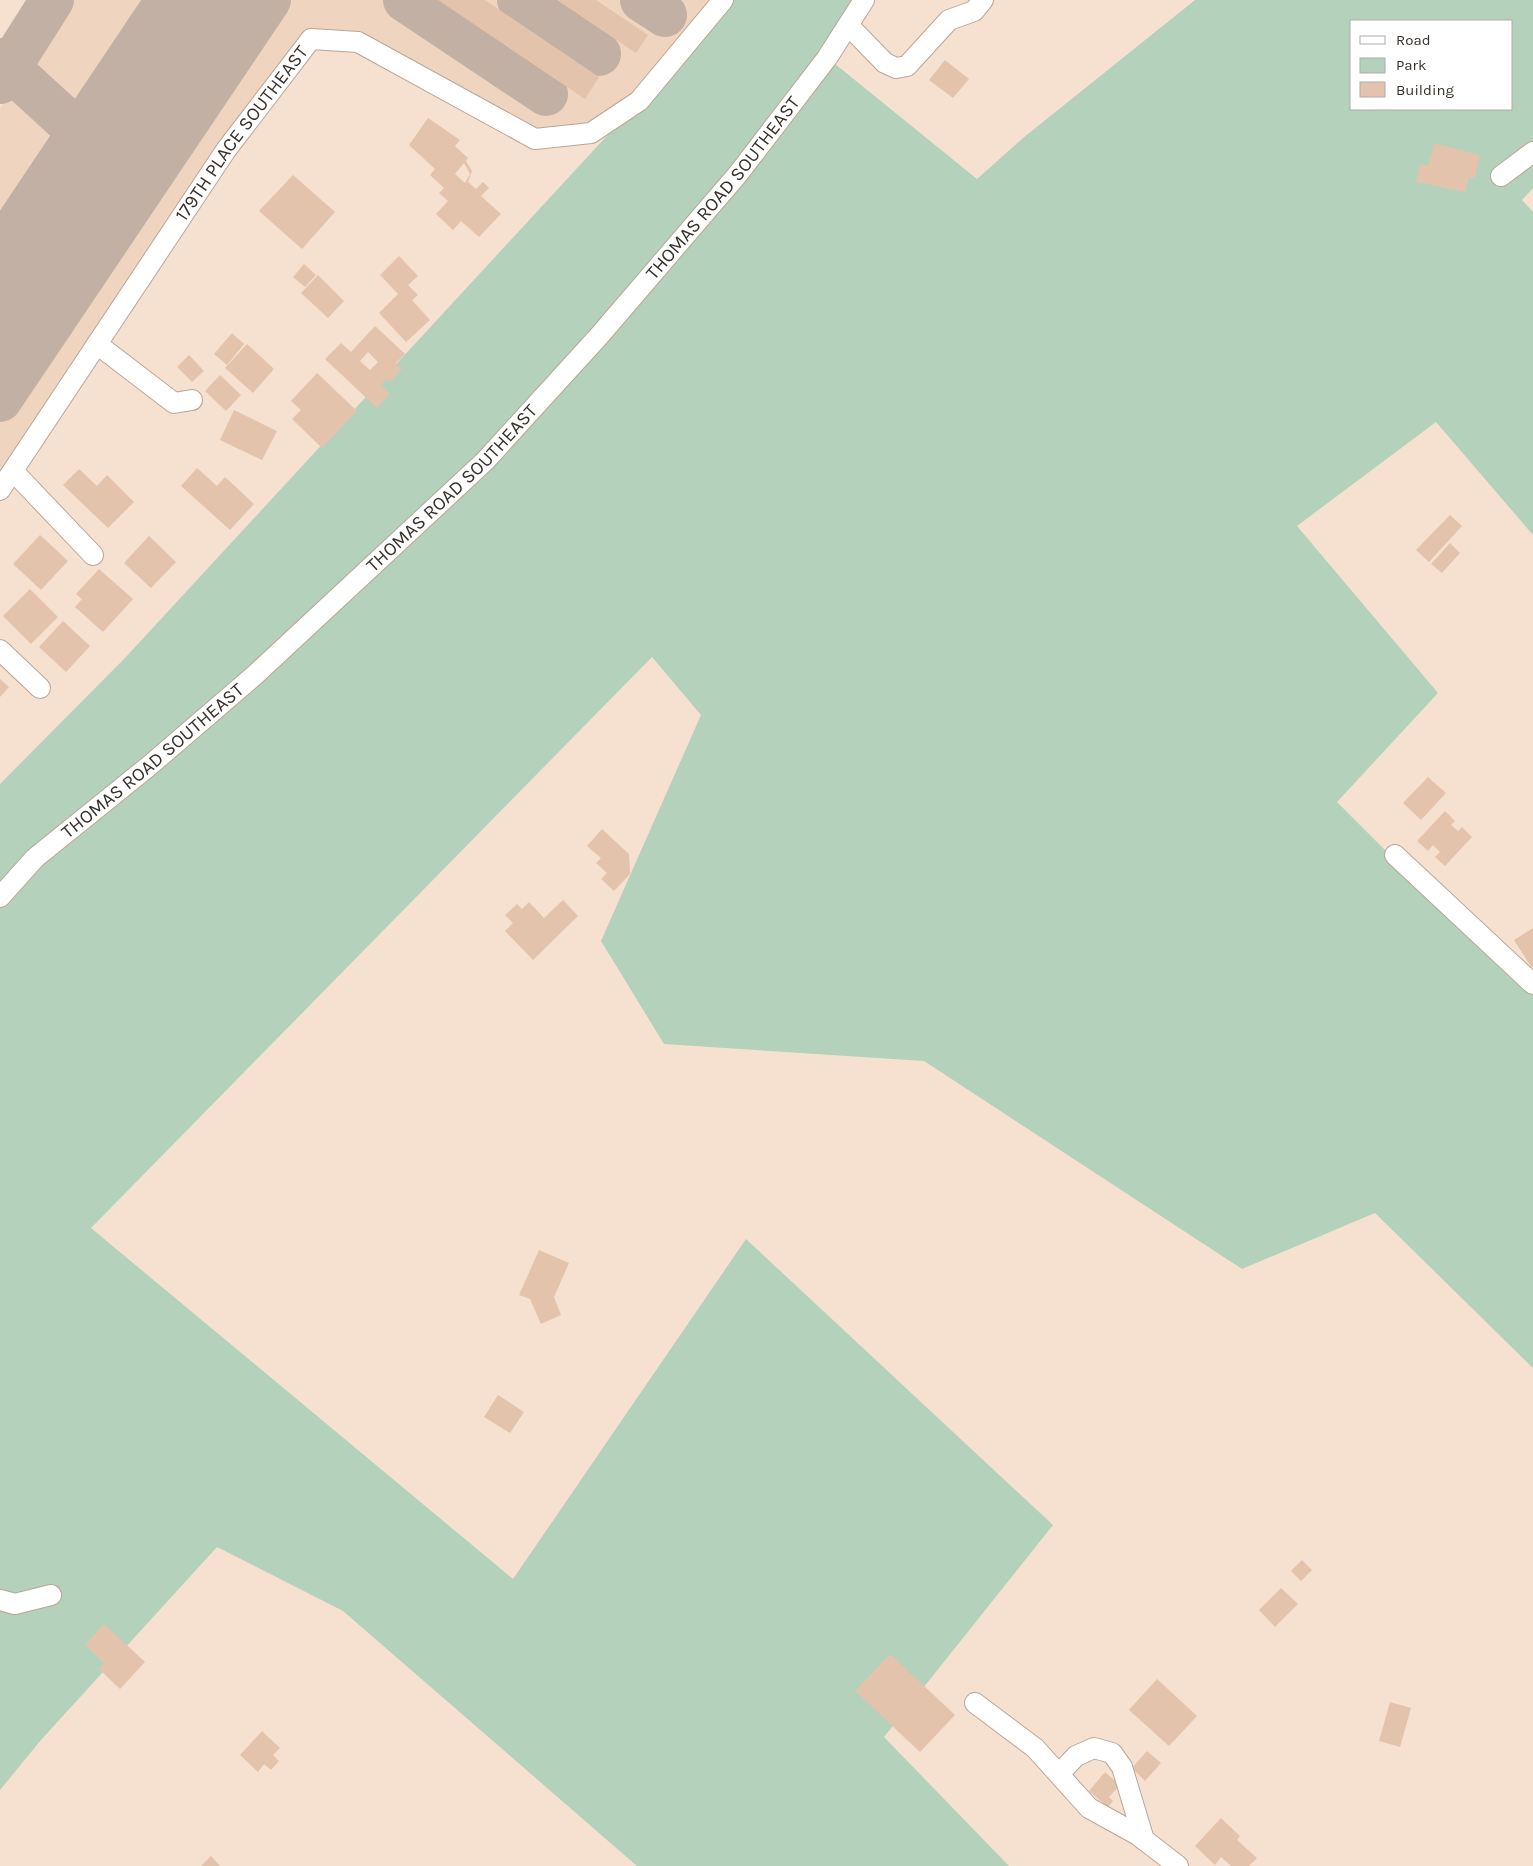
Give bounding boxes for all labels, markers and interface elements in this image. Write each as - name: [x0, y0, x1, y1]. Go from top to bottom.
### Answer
- legend: [1350, 20, 1513, 110]
- text: Road: [1396, 31, 1431, 49]
- street label: 179TH PLACE SOUTHEAST: [171, 41, 313, 225]
- text: Park: [1396, 56, 1426, 74]
- text: Building: [1396, 81, 1454, 99]
- street label: THOMAS ROAD SOUTHEAST: [641, 92, 805, 284]
- street label: THOMAS ROAD SOUTHEAST: [362, 400, 542, 577]
- street label: THOMAS ROAD SOUTHEAST: [57, 678, 249, 843]

